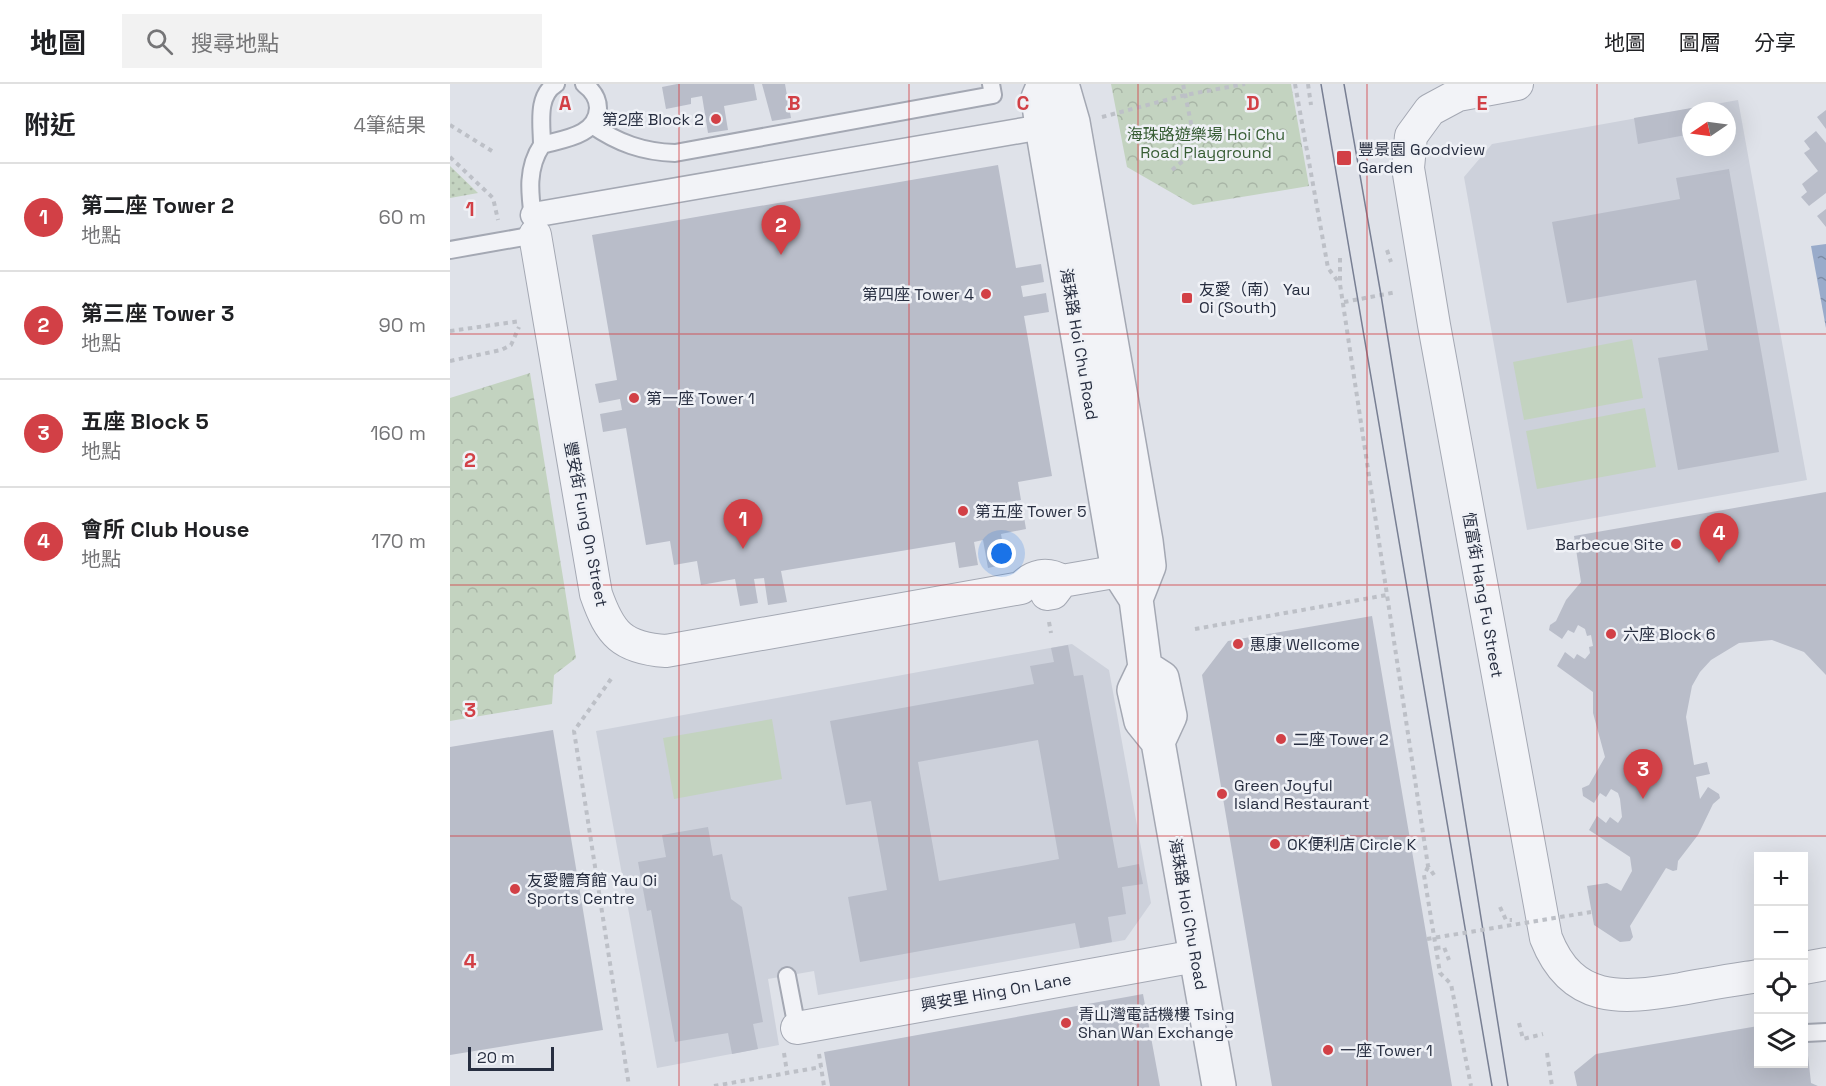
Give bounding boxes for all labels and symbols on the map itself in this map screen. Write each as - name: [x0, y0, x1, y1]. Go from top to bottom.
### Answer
- text: A: [559, 90, 572, 116]
- text: B: [787, 90, 801, 116]
- text: C: [1017, 90, 1030, 116]
- text: D: [1246, 90, 1260, 116]
- text: E: [1476, 90, 1488, 116]
- north arrow: [1682, 102, 1736, 156]
- place label: 第2座 Block 2: [602, 109, 704, 130]
- marker: 第2座 Block 2: [709, 112, 723, 126]
- park label: 海珠路遊樂場 Hoi Chu Road Playground: [1127, 124, 1285, 163]
- place label: 豐景園 Goodview Garden: [1358, 139, 1485, 178]
- marker: 豐景園 Goodview Garden: [1335, 149, 1353, 167]
- text: 1: [465, 196, 475, 222]
- pin: 2: [762, 206, 800, 255]
- street label: 海珠路 Hoi Chu Road: [1055, 267, 1103, 421]
- place label: 友愛（南） Yau Oi (South): [1199, 279, 1310, 318]
- place label: 第四座 Tower 4: [862, 284, 974, 305]
- marker: 第四座 Tower 4: [979, 287, 993, 301]
- marker: 友愛（南） Yau Oi (South): [1180, 291, 1194, 305]
- place label: 第一座 Tower 1: [646, 388, 755, 409]
- marker: 第一座 Tower 1: [627, 391, 641, 405]
- street label: 豐安街 Fung On Street: [560, 439, 612, 609]
- text: 2: [464, 447, 476, 473]
- pin: 1: [724, 500, 762, 549]
- place label: 第五座 Tower 5: [975, 501, 1087, 522]
- marker: 第五座 Tower 5: [956, 504, 970, 518]
- street label: 恆富街 Hang Fu Street: [1458, 511, 1508, 679]
- pin: 4: [1700, 514, 1738, 563]
- place label: Barbecue Site: [1555, 534, 1664, 555]
- marker: Barbecue Site: [1669, 537, 1683, 551]
- your location: [987, 539, 1016, 568]
- place label: 六座 Block 6: [1623, 624, 1716, 645]
- marker: 六座 Block 6: [1604, 627, 1618, 641]
- place label: 惠康 Wellcome: [1250, 634, 1360, 655]
- marker: 惠康 Wellcome: [1231, 637, 1245, 651]
- text: 3: [464, 697, 476, 723]
- place label: 二座 Tower 2: [1293, 729, 1389, 750]
- marker: 二座 Tower 2: [1274, 732, 1288, 746]
- pin: 3: [1624, 750, 1662, 799]
- place label: Green Joyful Island Restaurant: [1234, 775, 1370, 814]
- marker: Green Joyful Island Restaurant: [1215, 787, 1229, 801]
- place label: OK便利店 Circle K: [1287, 834, 1417, 855]
- street label: 海珠路 Hoi Chu Road: [1164, 837, 1212, 991]
- marker: OK便利店 Circle K: [1268, 837, 1282, 851]
- place label: 友愛體育館 Yau Oi Sports Centre: [527, 870, 657, 909]
- marker: 友愛體育館 Yau Oi Sports Centre: [508, 882, 522, 896]
- text: 4: [464, 948, 477, 974]
- street label: 興安里 Hing On Lane: [919, 968, 1073, 1016]
- place label: 青山灣電話機樓 Tsing Shan Wan Exchange: [1078, 1004, 1235, 1043]
- marker: 青山灣電話機樓 Tsing Shan Wan Exchange: [1059, 1016, 1073, 1030]
- place label: 一座 Tower 1: [1340, 1040, 1433, 1061]
- marker: 一座 Tower 1: [1321, 1043, 1335, 1057]
- scale bar: [468, 1044, 554, 1072]

